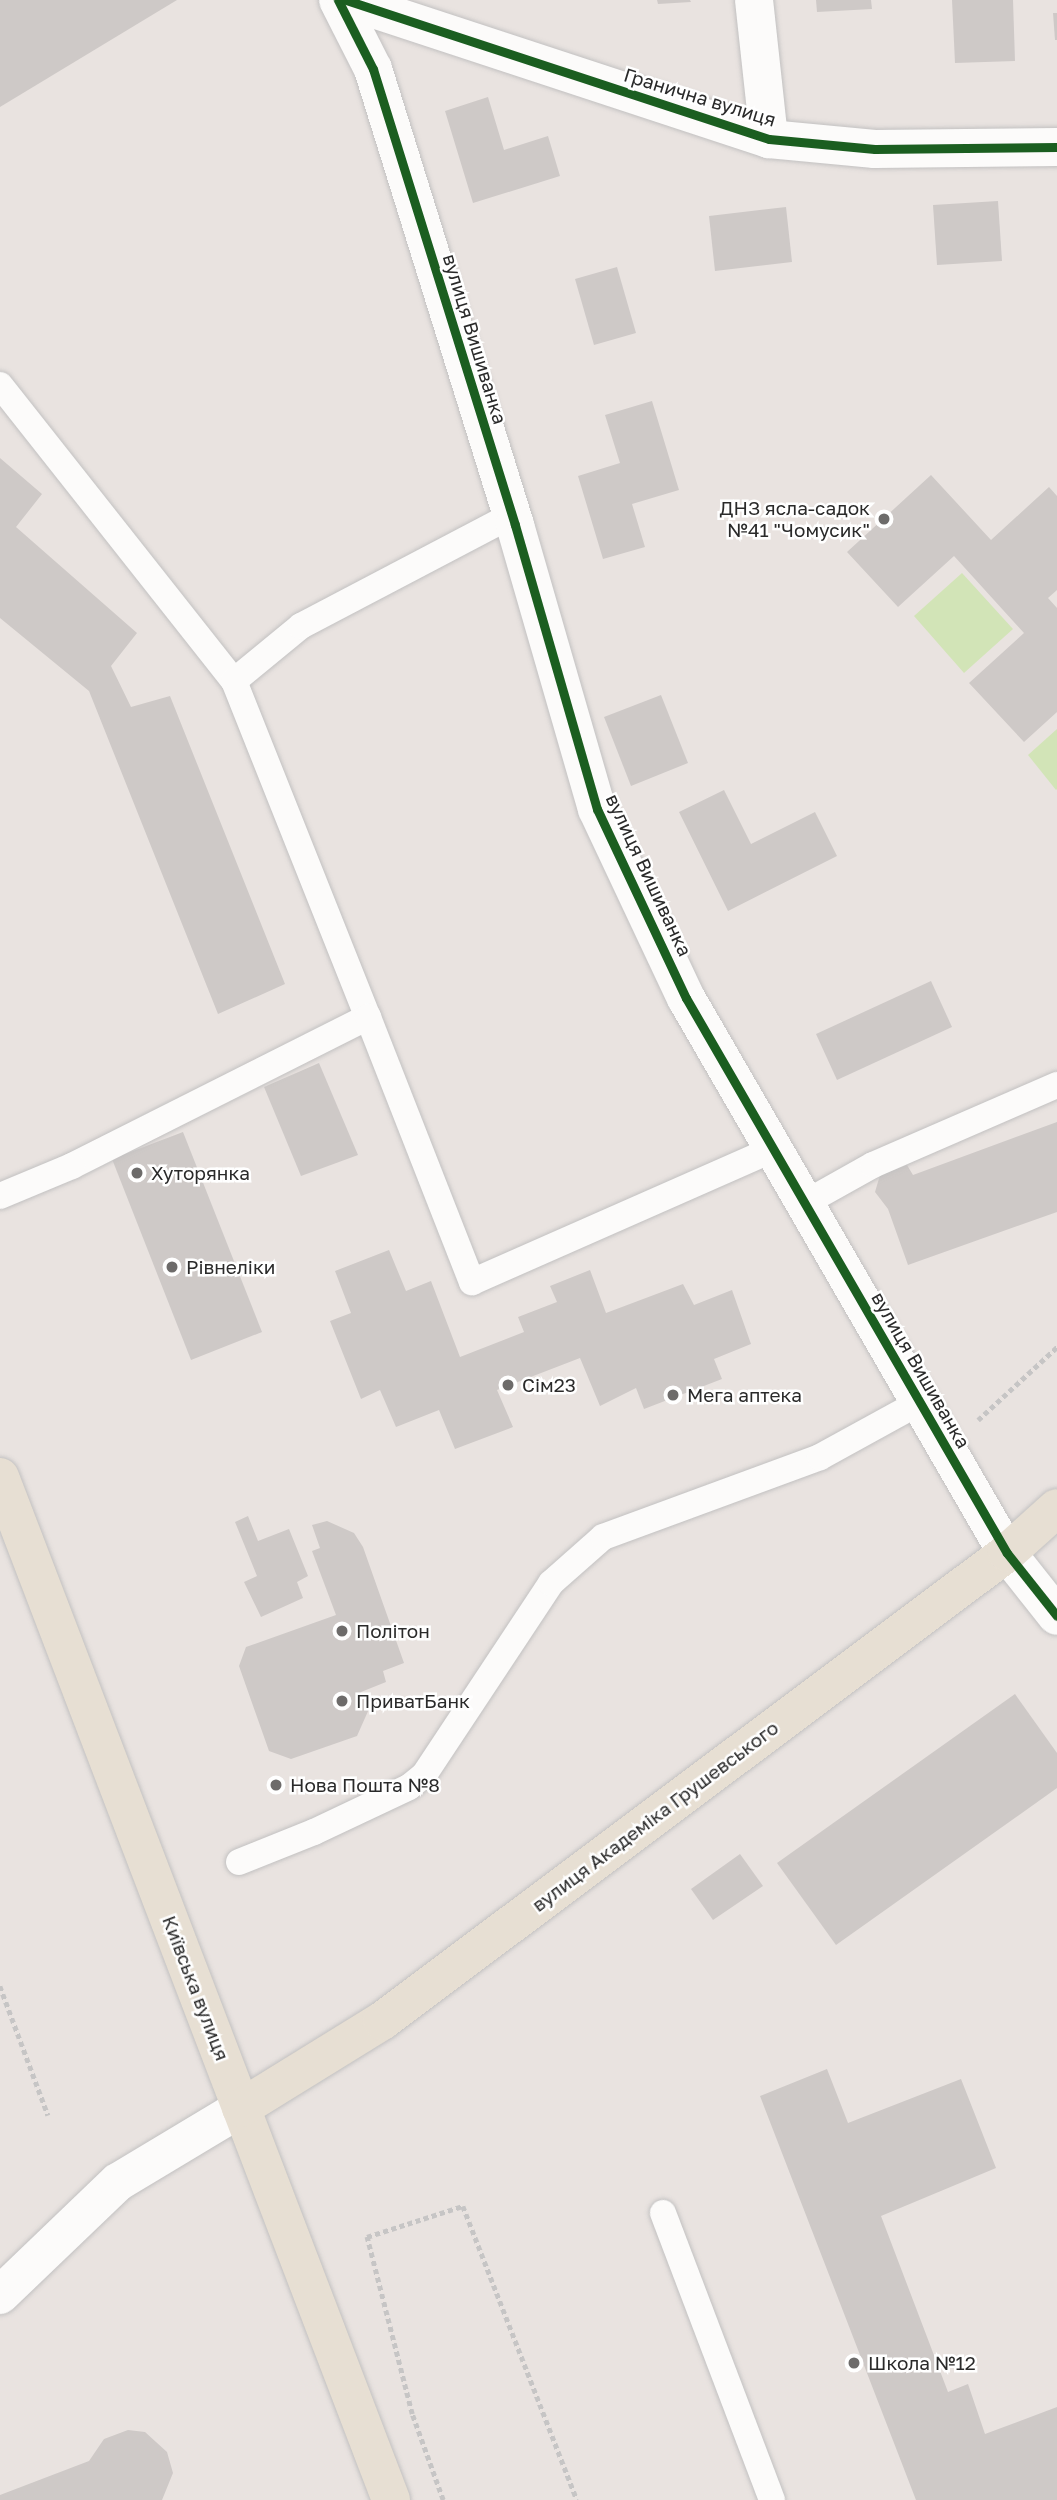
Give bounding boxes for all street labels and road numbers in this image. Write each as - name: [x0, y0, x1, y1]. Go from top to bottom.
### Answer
- street label: Гранична вулиця: [621, 63, 779, 131]
- street label: вулиця Вишиванка: [438, 251, 512, 427]
- street label: вулиця Вишиванка: [601, 790, 697, 960]
- street label: вулиця Вишиванка: [867, 1288, 975, 1452]
- street label: вулиця Академіка Грушевського: [527, 1716, 783, 1916]
- street label: Київська вулиця: [158, 1912, 234, 2064]

